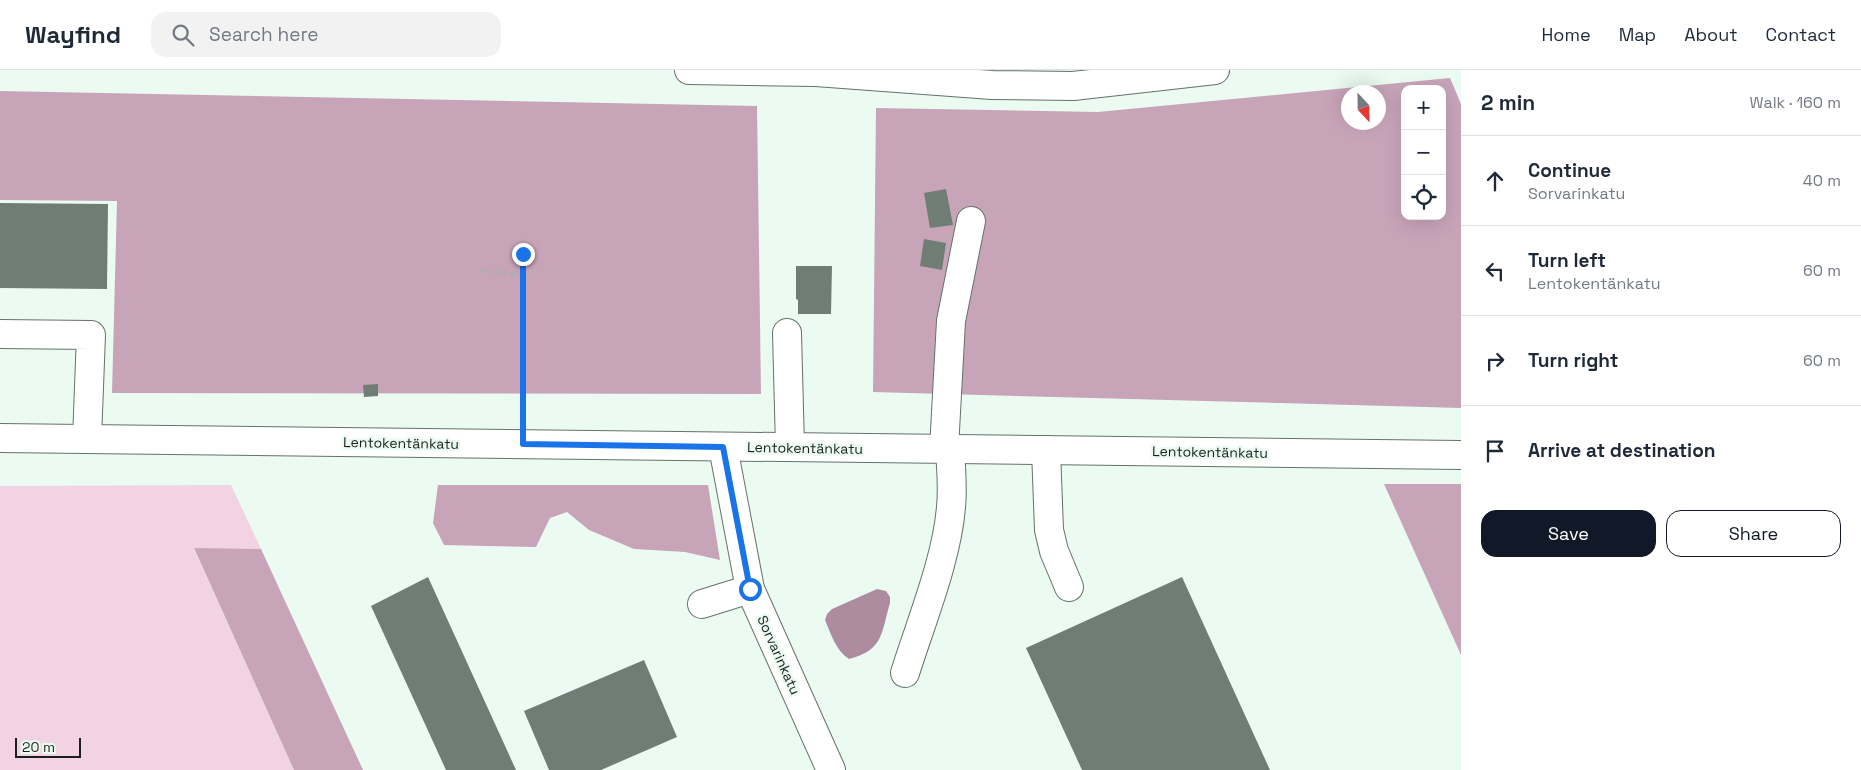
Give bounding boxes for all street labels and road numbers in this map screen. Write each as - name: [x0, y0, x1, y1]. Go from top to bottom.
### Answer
- street label: Lentokentänkatu: [343, 433, 459, 453]
- street label: Lentokentänkatu: [747, 438, 863, 458]
- street label: Lentokentänkatu: [1152, 442, 1268, 462]
- street label: Sorvarinkatu: [753, 612, 805, 698]

